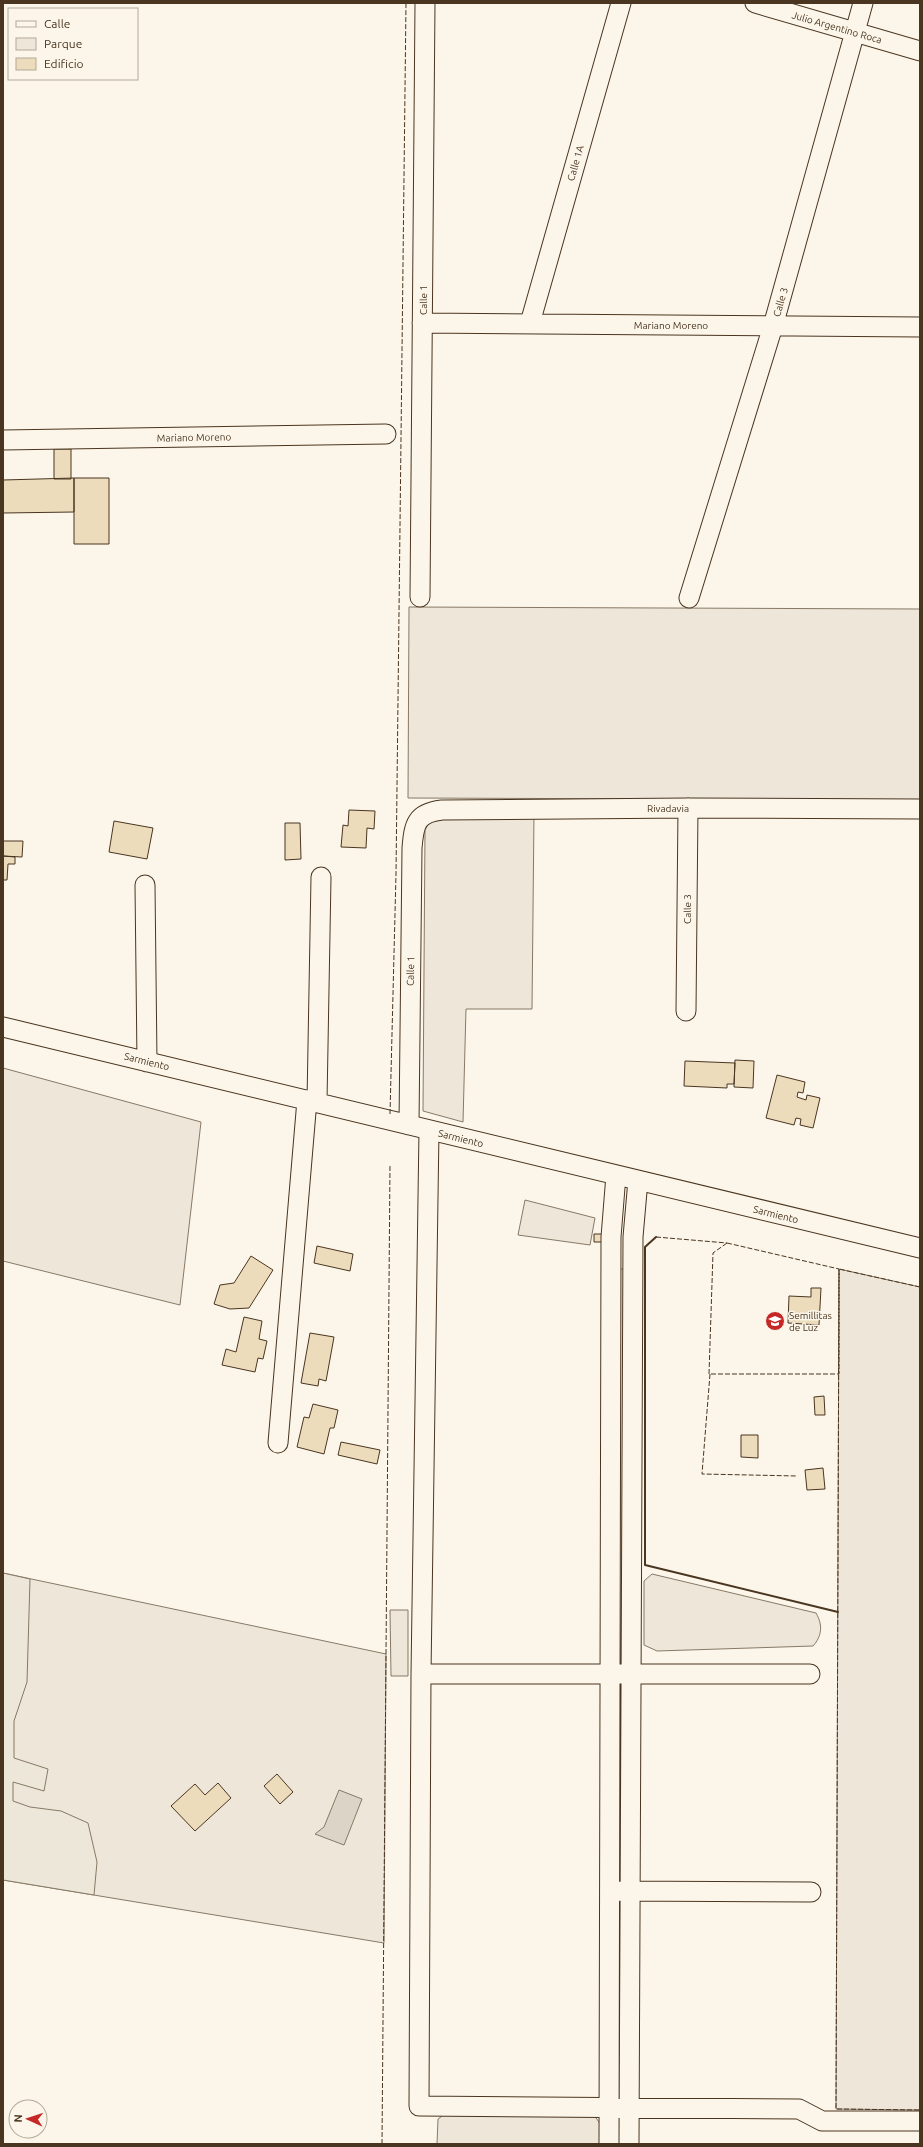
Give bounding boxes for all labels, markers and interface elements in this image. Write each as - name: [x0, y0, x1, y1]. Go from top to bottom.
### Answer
- legend: [8, 8, 138, 80]
- street label: Julio Argentino Roca: [791, 9, 883, 46]
- text: Calle: [44, 17, 70, 30]
- text: Parque: [44, 37, 82, 50]
- text: Edificio: [44, 57, 84, 70]
- street label: Calle 1A: [565, 144, 586, 182]
- street label: Calle 1: [418, 285, 429, 315]
- street label: Calle 3: [771, 286, 790, 318]
- street label: Mariano Moreno: [634, 320, 708, 331]
- street label: Mariano Moreno: [157, 431, 231, 444]
- street label: Rivadavia: [647, 803, 689, 814]
- street label: Calle 3: [682, 894, 693, 924]
- street label: Calle 1: [405, 956, 416, 986]
- street label: Sarmiento: [123, 1051, 171, 1072]
- street label: Sarmiento: [437, 1128, 485, 1149]
- street label: Sarmiento: [752, 1204, 800, 1225]
- school or university icon: Semillitas de Luz: [764, 1310, 786, 1332]
- place label: Semillitas de Luz: [789, 1310, 832, 1333]
- north arrow: [8, 2099, 48, 2139]
- text: N: [12, 2114, 24, 2123]

